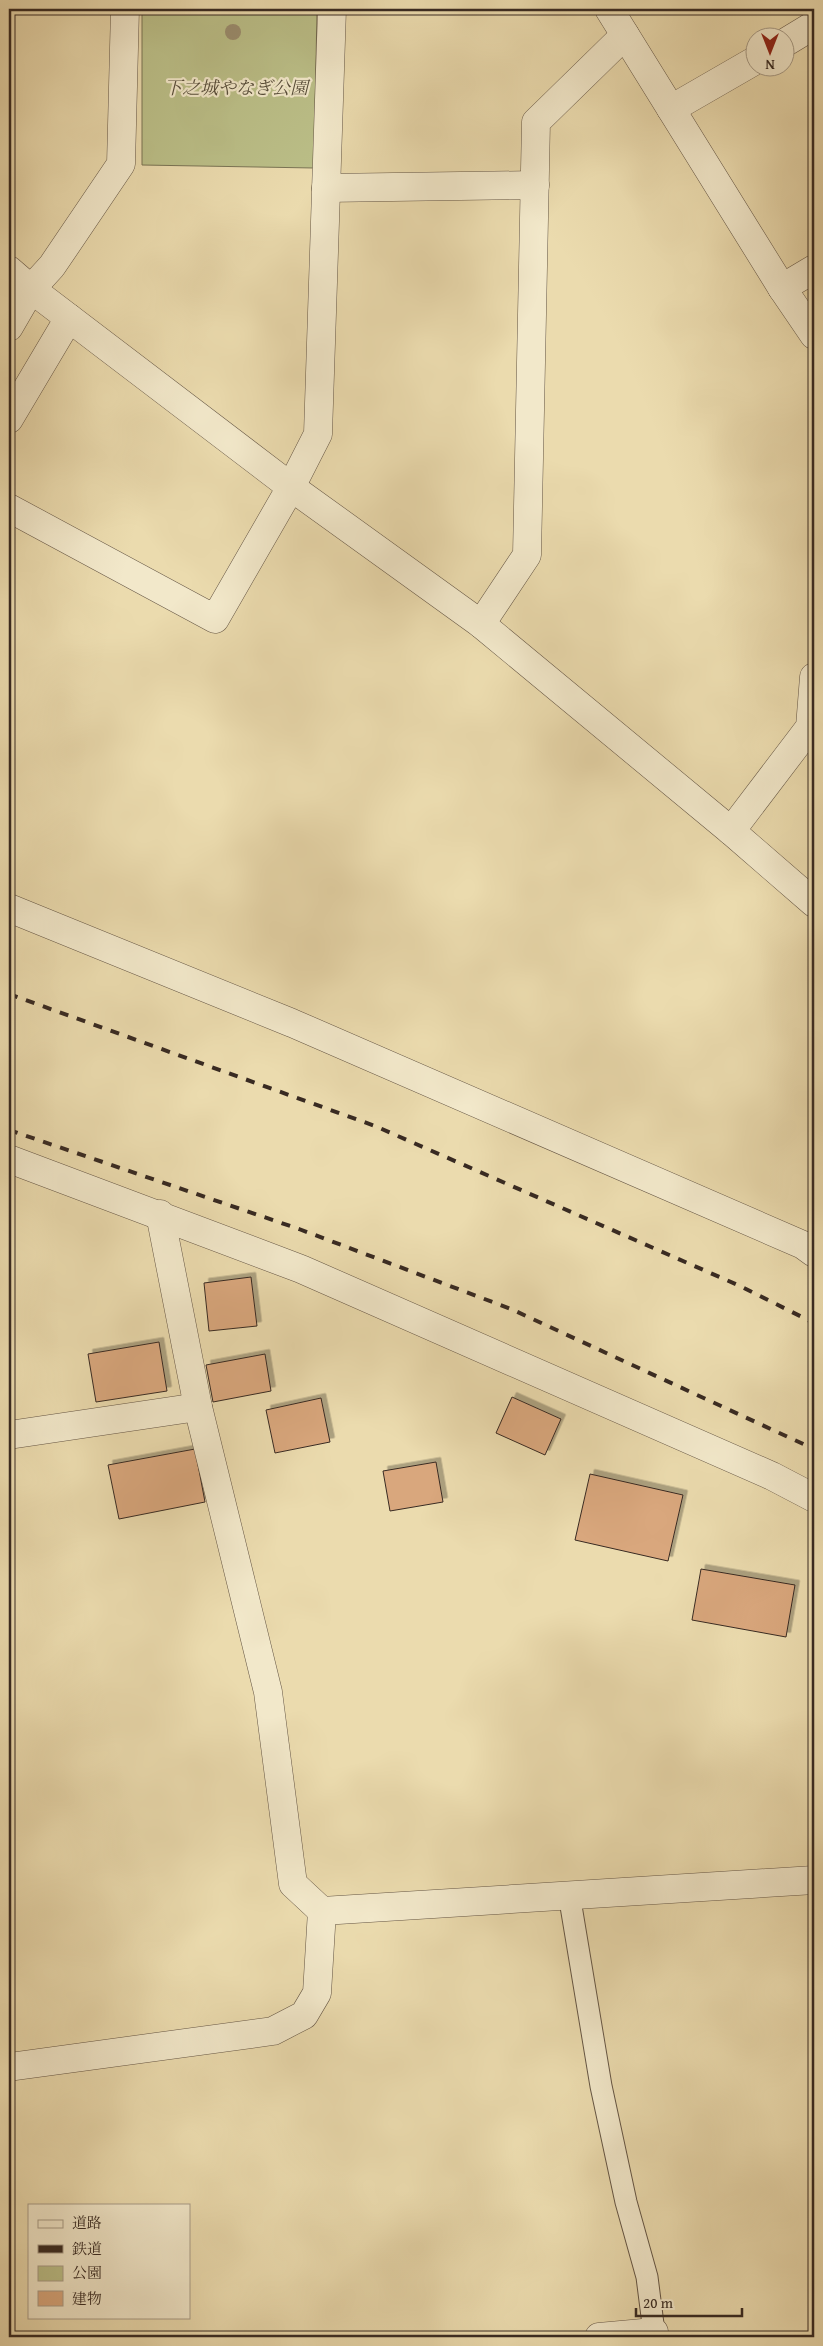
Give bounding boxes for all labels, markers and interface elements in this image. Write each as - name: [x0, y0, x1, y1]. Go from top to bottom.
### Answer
- north arrow: [746, 28, 796, 78]
- text: N: [765, 55, 775, 75]
- park label: 下之城やなぎ公園: [164, 74, 311, 101]
- legend: [28, 2204, 190, 2318]
- text: 道路: [72, 2212, 102, 2233]
- text: 鉄道: [72, 2238, 102, 2259]
- text: 公園: [72, 2262, 102, 2283]
- scale bar: [636, 2286, 742, 2318]
- text: 建物: [72, 2288, 102, 2309]
- text: 20 m: [643, 2292, 674, 2313]

